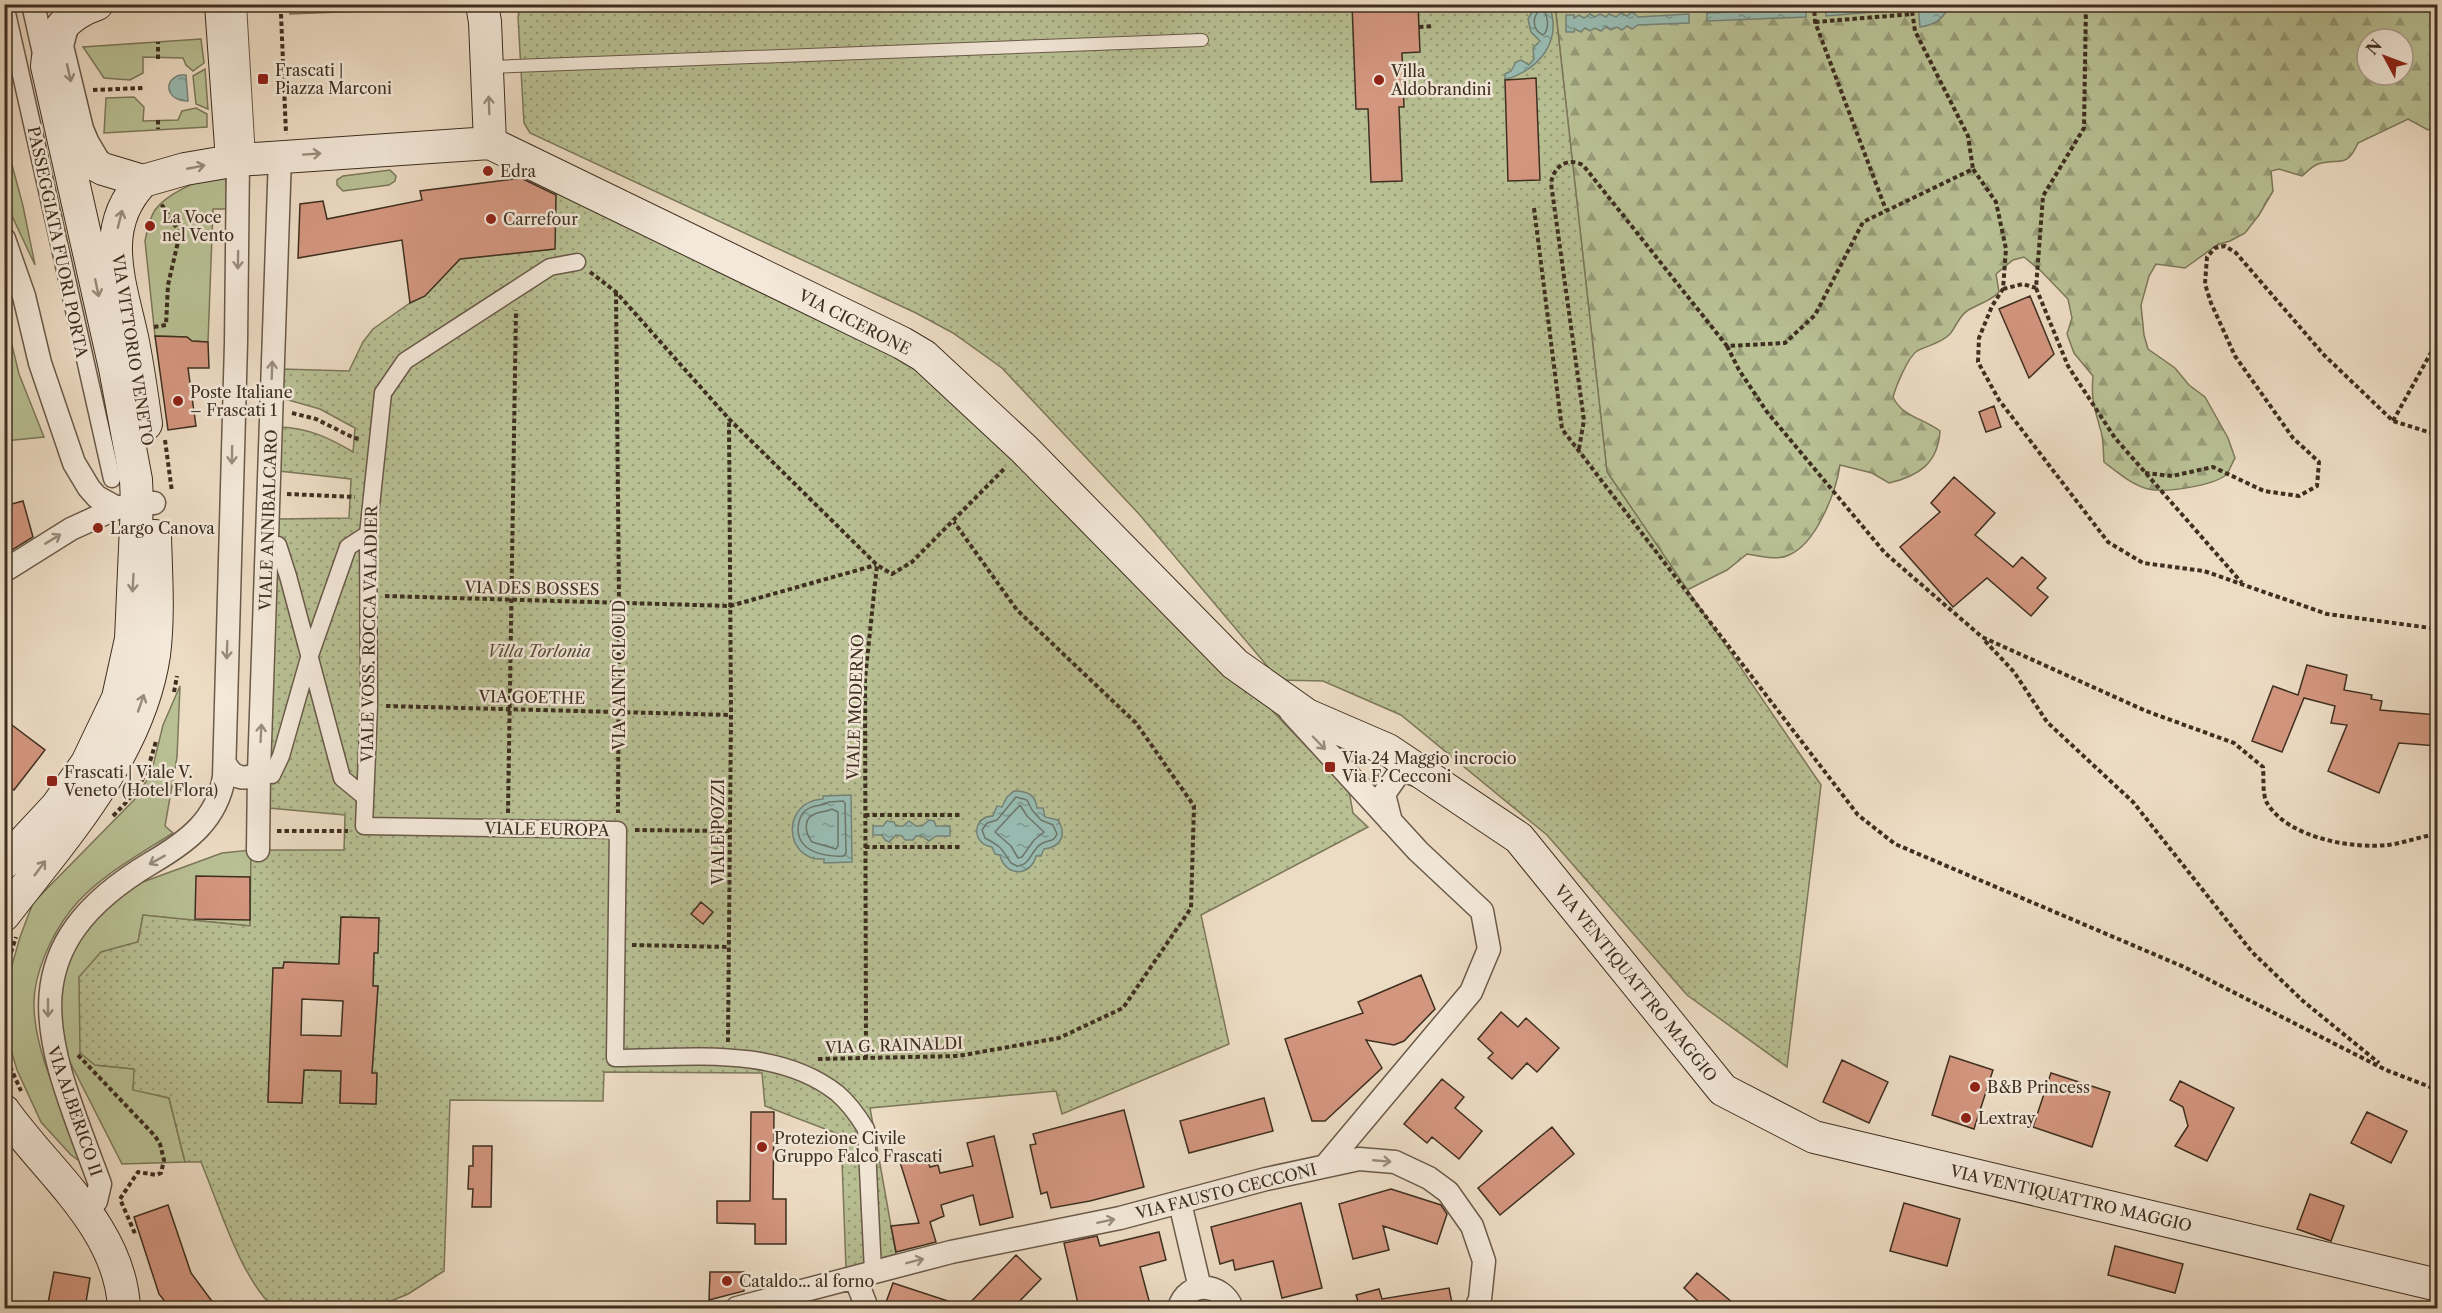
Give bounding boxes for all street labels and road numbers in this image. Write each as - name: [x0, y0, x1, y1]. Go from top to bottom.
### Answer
- street label: PASSEGGIATA FUORI PORTA: [24, 124, 93, 361]
- street label: VIA VITTORIO VENETO: [108, 252, 158, 447]
- street label: VIA CICERONE: [795, 285, 915, 359]
- street label: VIALE ANNIBALCARO: [255, 429, 281, 612]
- street label: VIALE VOSS. ROCCA VALADIER: [357, 504, 381, 764]
- street label: VIA DES BOSSES: [463, 577, 600, 599]
- street label: VIA SAINT CLOUD: [609, 600, 629, 751]
- street label: VIALE MODERNO: [842, 634, 868, 781]
- street label: VIA GOETHE: [477, 686, 586, 708]
- street label: VIALE POZZI: [708, 779, 728, 886]
- street label: VIALE EUROPA: [483, 818, 611, 840]
- street label: VIA VENTIQUATTRO MAGGIO: [1550, 880, 1722, 1085]
- street label: VIA G. RAINALDI: [824, 1033, 963, 1057]
- street label: VIA ALBERICO II: [43, 1042, 107, 1179]
- street label: VIA FAUSTO CECCONI: [1133, 1159, 1318, 1223]
- street label: VIA VENTIQUATTRO MAGGIO: [1947, 1160, 2194, 1236]

